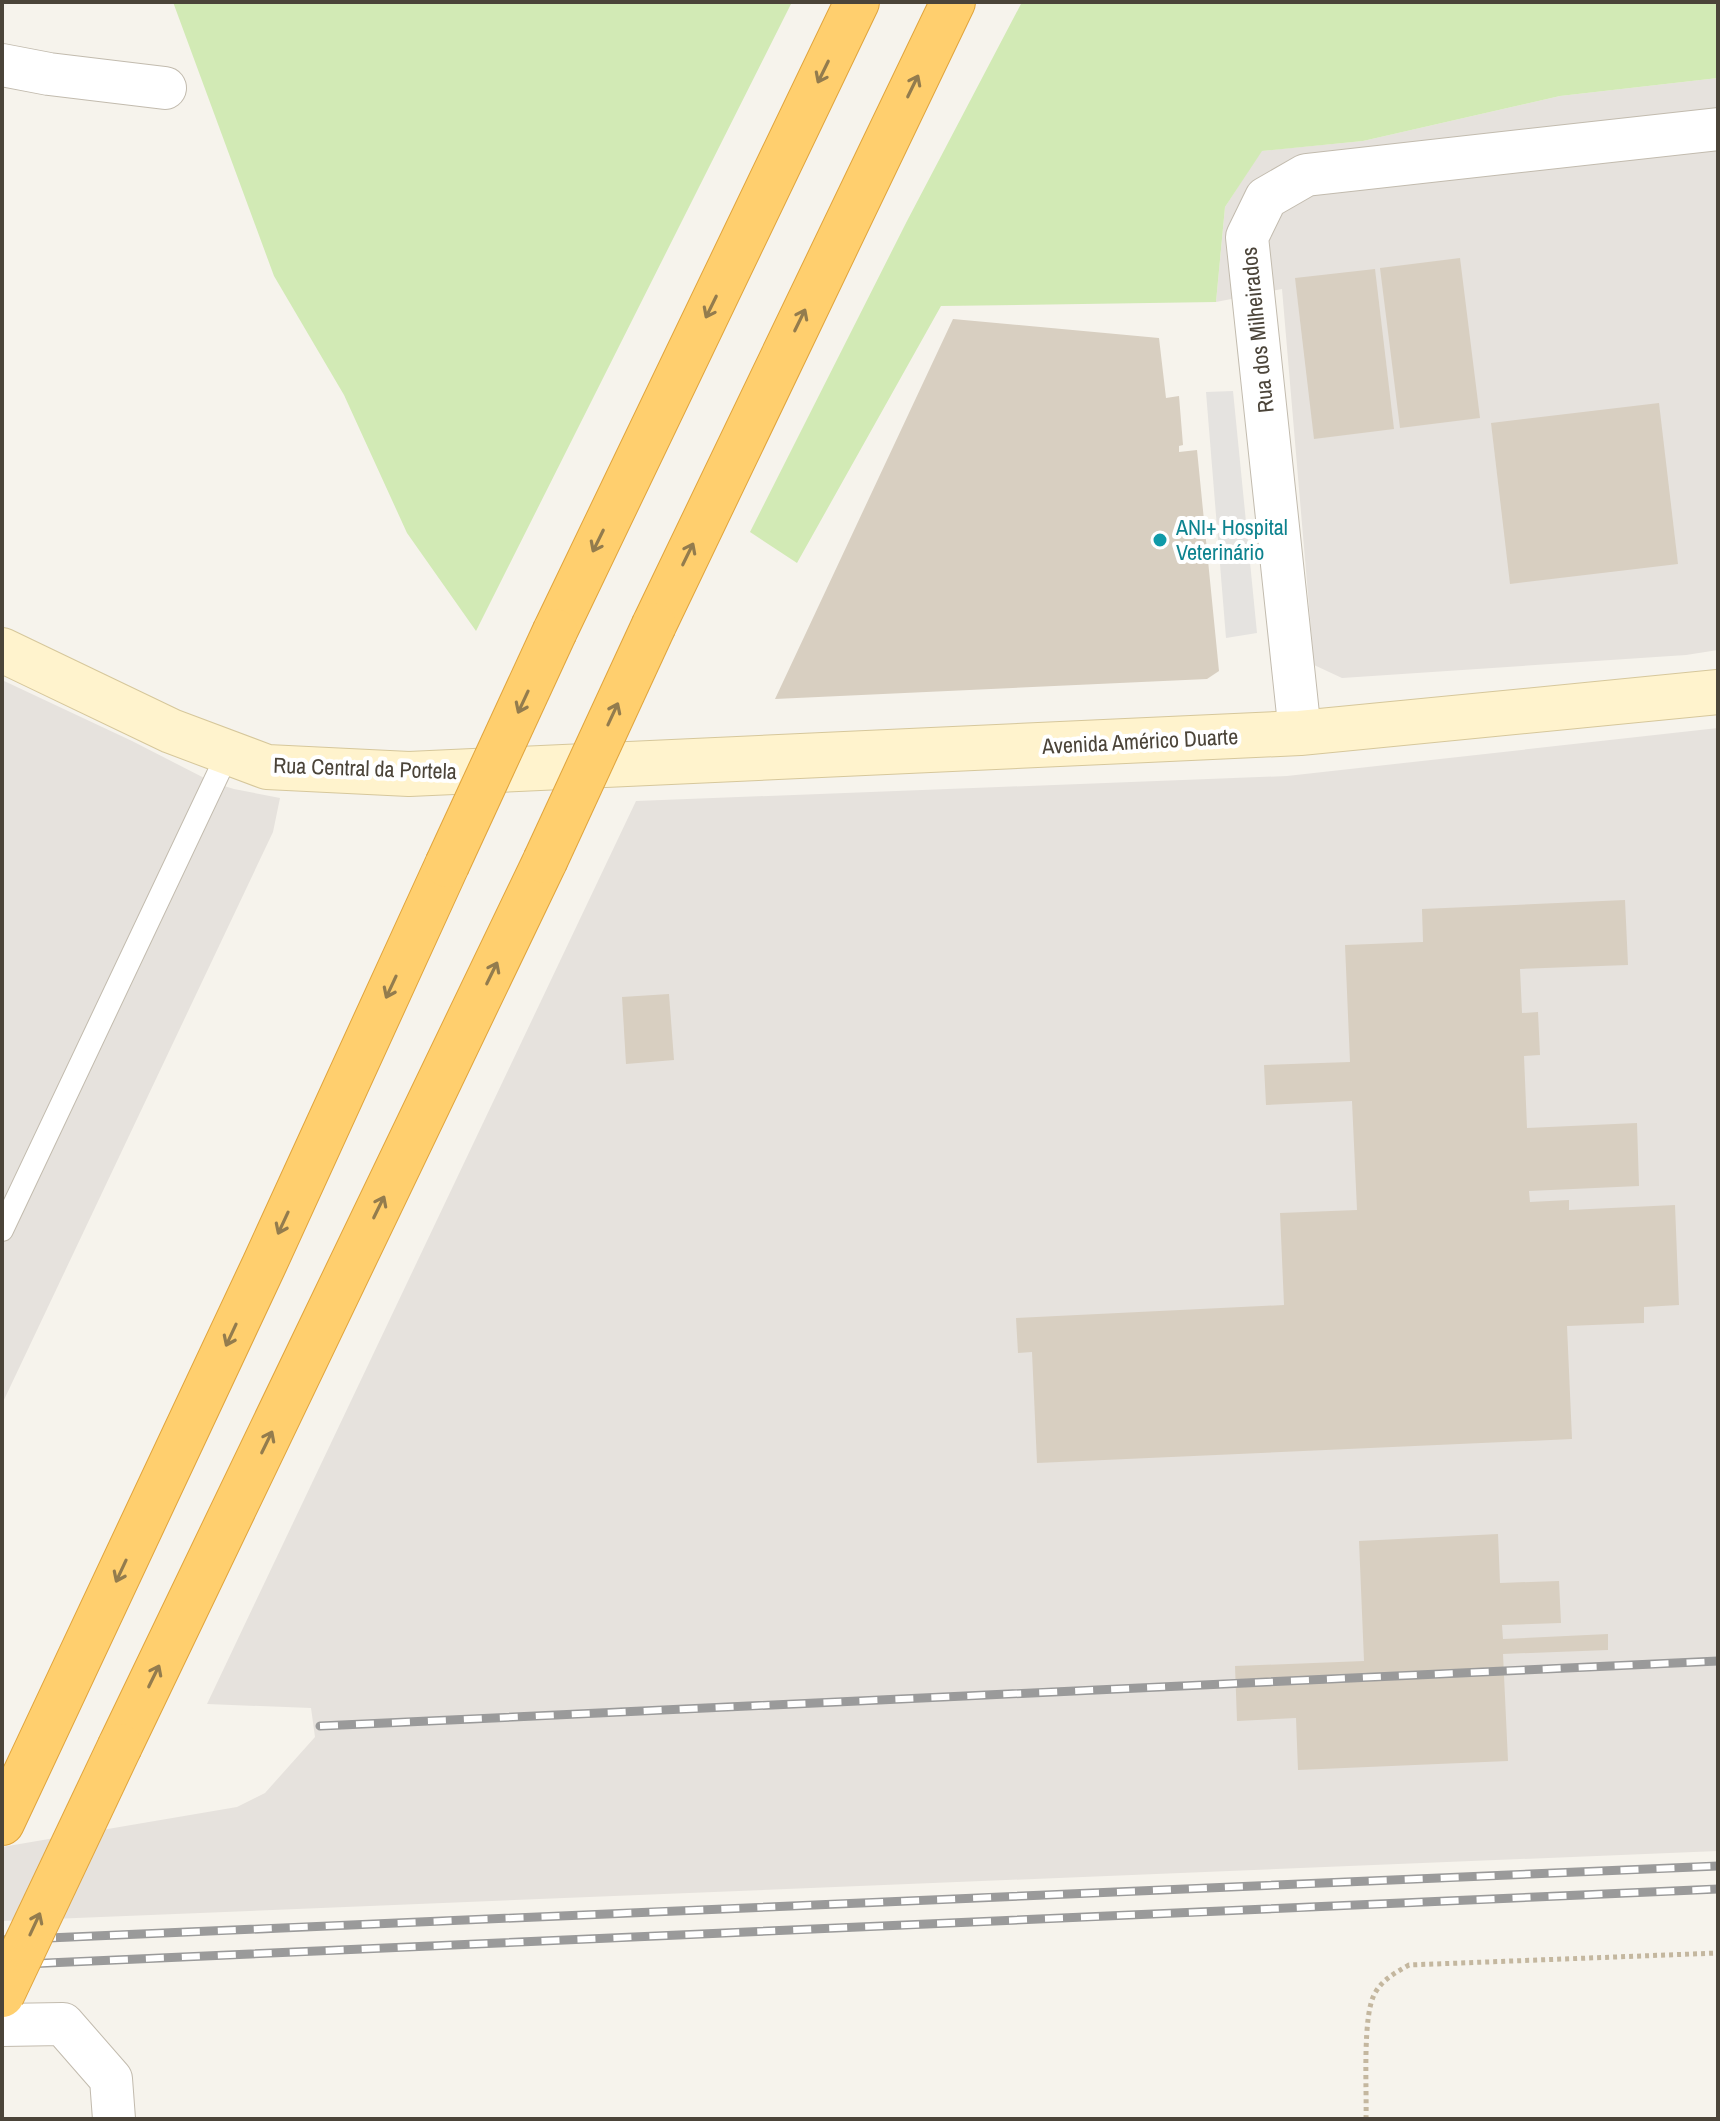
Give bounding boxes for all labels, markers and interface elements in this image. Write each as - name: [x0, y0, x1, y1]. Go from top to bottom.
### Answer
- one-way arrow: [815, 60, 830, 84]
- one-way arrow: [906, 74, 921, 98]
- street label: Rua dos Milheirados: [1233, 246, 1281, 414]
- one-way arrow: [703, 294, 718, 318]
- one-way arrow: [793, 308, 808, 332]
- place label: ANI+ Hospital Veterinário: [1175, 512, 1288, 567]
- one-way arrow: [590, 529, 606, 553]
- marker: ANI+ Hospital Veterinário: [1151, 531, 1169, 549]
- one-way arrow: [681, 543, 696, 567]
- one-way arrow: [514, 689, 529, 714]
- one-way arrow: [606, 702, 621, 726]
- street label: Avenida Américo Duarte: [1040, 721, 1239, 761]
- street label: Rua Central da Portela: [273, 750, 457, 786]
- one-way arrow: [485, 961, 500, 985]
- one-way arrow: [383, 974, 398, 999]
- one-way arrow: [372, 1196, 387, 1220]
- one-way arrow: [275, 1211, 290, 1235]
- one-way arrow: [223, 1323, 238, 1347]
- one-way arrow: [260, 1430, 275, 1454]
- one-way arrow: [113, 1559, 128, 1583]
- one-way arrow: [147, 1664, 162, 1688]
- one-way arrow: [28, 1913, 43, 1937]

